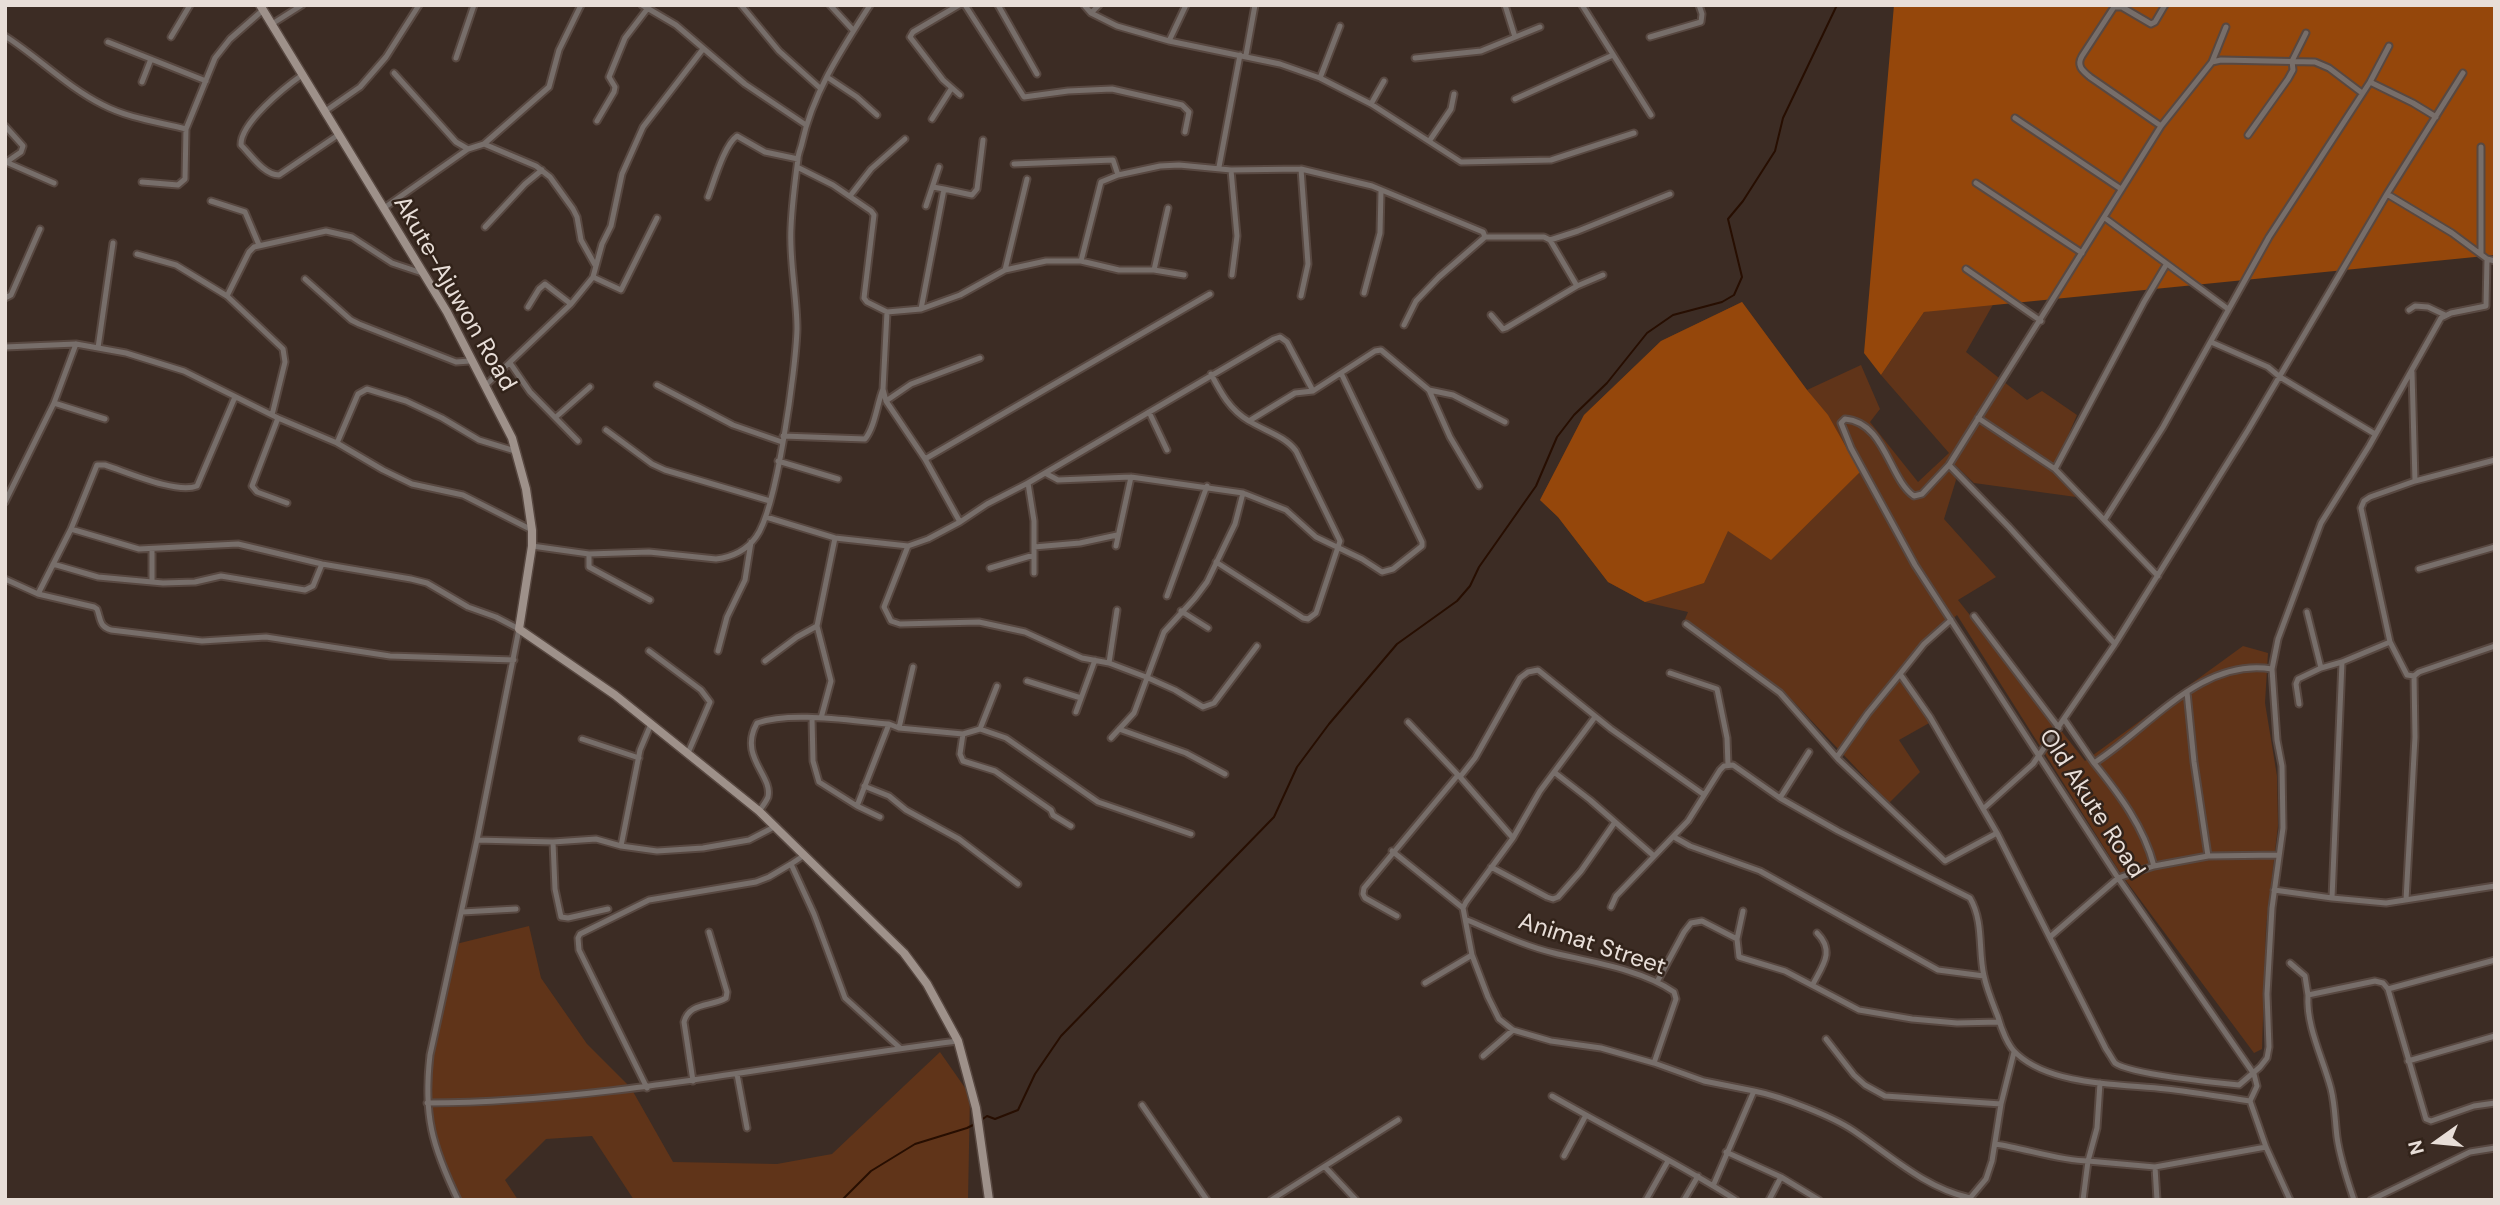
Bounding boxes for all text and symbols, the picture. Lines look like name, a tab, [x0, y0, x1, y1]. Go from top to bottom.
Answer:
street label: Akute-Ajuwon Road	[386, 191, 522, 397]
street label: Old Akute Road	[2032, 724, 2150, 884]
street label: Animat Street	[1515, 908, 1669, 982]
north arrow	[2402, 1107, 2472, 1177]
text: N	[2402, 1138, 2430, 1158]

